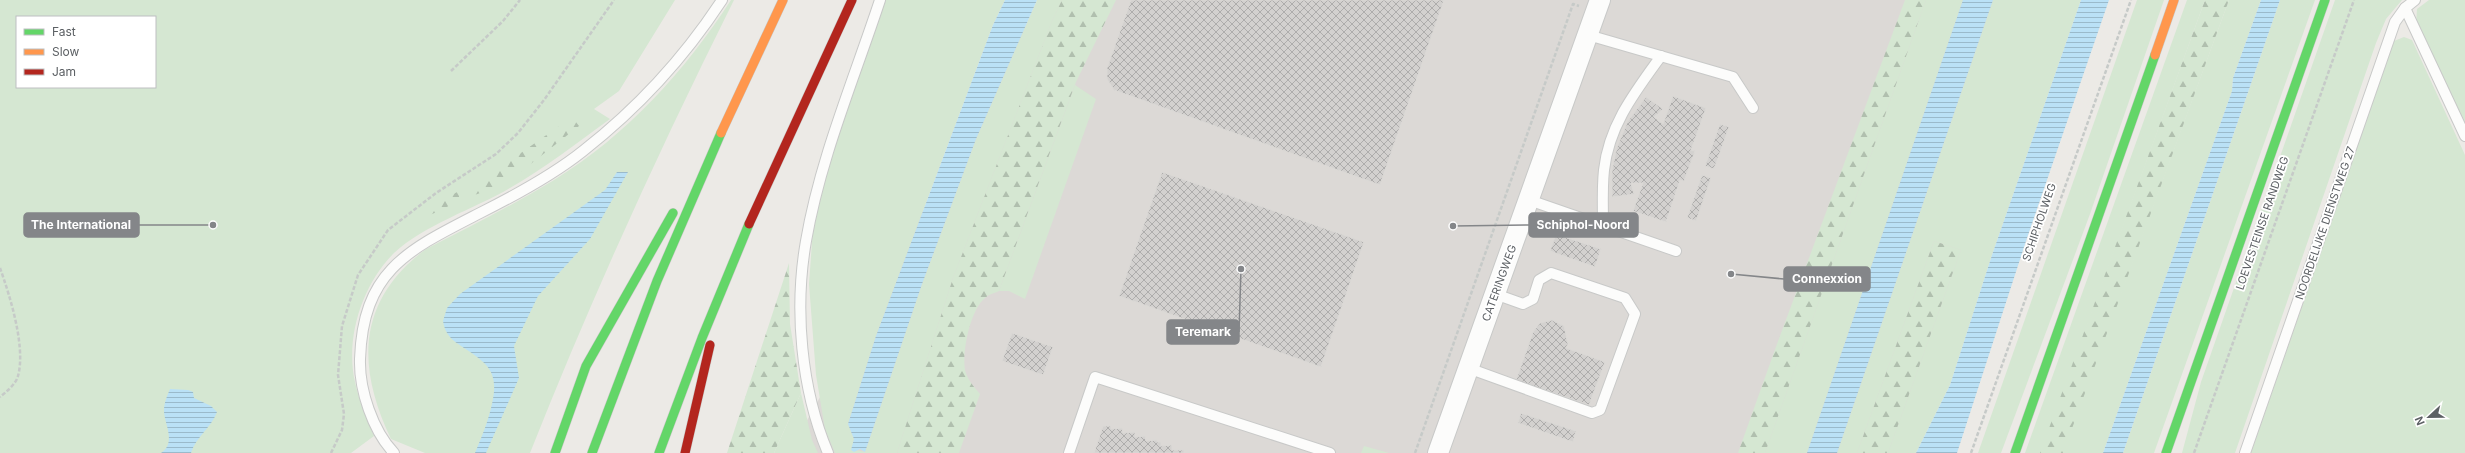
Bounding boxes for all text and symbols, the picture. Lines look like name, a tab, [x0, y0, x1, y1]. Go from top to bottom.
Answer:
legend	[16, 16, 156, 88]
text: Fast	[52, 24, 76, 39]
text: Slow	[52, 44, 80, 59]
text: Jam	[52, 64, 76, 79]
street label: NOORDELIJKE DIENSTWEG 27	[2292, 145, 2358, 301]
street label: LOEVESTEINSE RANDWEG	[2233, 154, 2291, 292]
street label: SCHIPHOLWEG	[2019, 181, 2059, 263]
callout: The International	[24, 213, 139, 237]
callout: Schiphol-Noord	[1529, 213, 1638, 237]
text: The International	[31, 217, 131, 232]
text: Schiphol-Noord	[1537, 217, 1629, 232]
street label: CATERINGWEG	[1479, 243, 1519, 323]
callout: Connexxion	[1784, 267, 1870, 291]
text: Connexxion	[1792, 271, 1862, 286]
callout: Teremark	[1167, 320, 1239, 344]
text: Teremark	[1175, 324, 1231, 339]
north arrow	[2409, 397, 2449, 437]
text: N	[2412, 414, 2428, 427]

